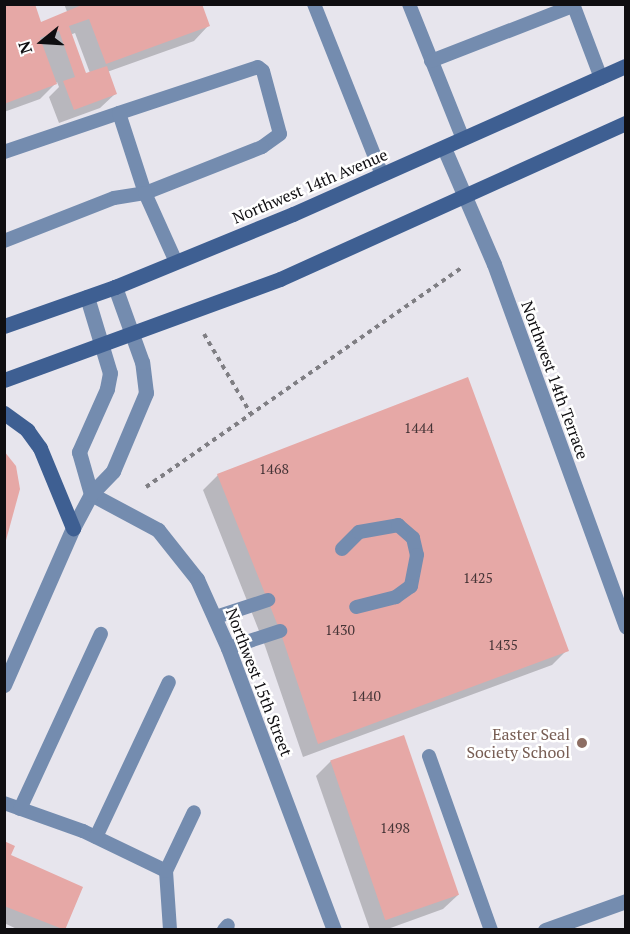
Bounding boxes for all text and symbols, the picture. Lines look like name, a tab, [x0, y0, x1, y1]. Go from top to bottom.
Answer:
north arrow	[12, 12, 72, 72]
text: N	[13, 38, 37, 57]
street label: Northwest 14th Avenue	[229, 145, 391, 227]
street label: Northwest 14th Terrace	[517, 298, 593, 462]
house number: 1444	[404, 420, 434, 436]
house number: 1468	[259, 461, 289, 477]
house number: 1425	[463, 570, 493, 586]
street label: Northwest 15th Street	[222, 605, 296, 759]
house number: 1430	[325, 622, 355, 638]
house number: 1435	[488, 637, 518, 653]
house number: 1440	[351, 688, 381, 704]
place label: Easter Seal Society School	[466, 724, 570, 762]
marker: Easter Seal Society School	[575, 736, 589, 750]
house number: 1498	[380, 820, 410, 836]

